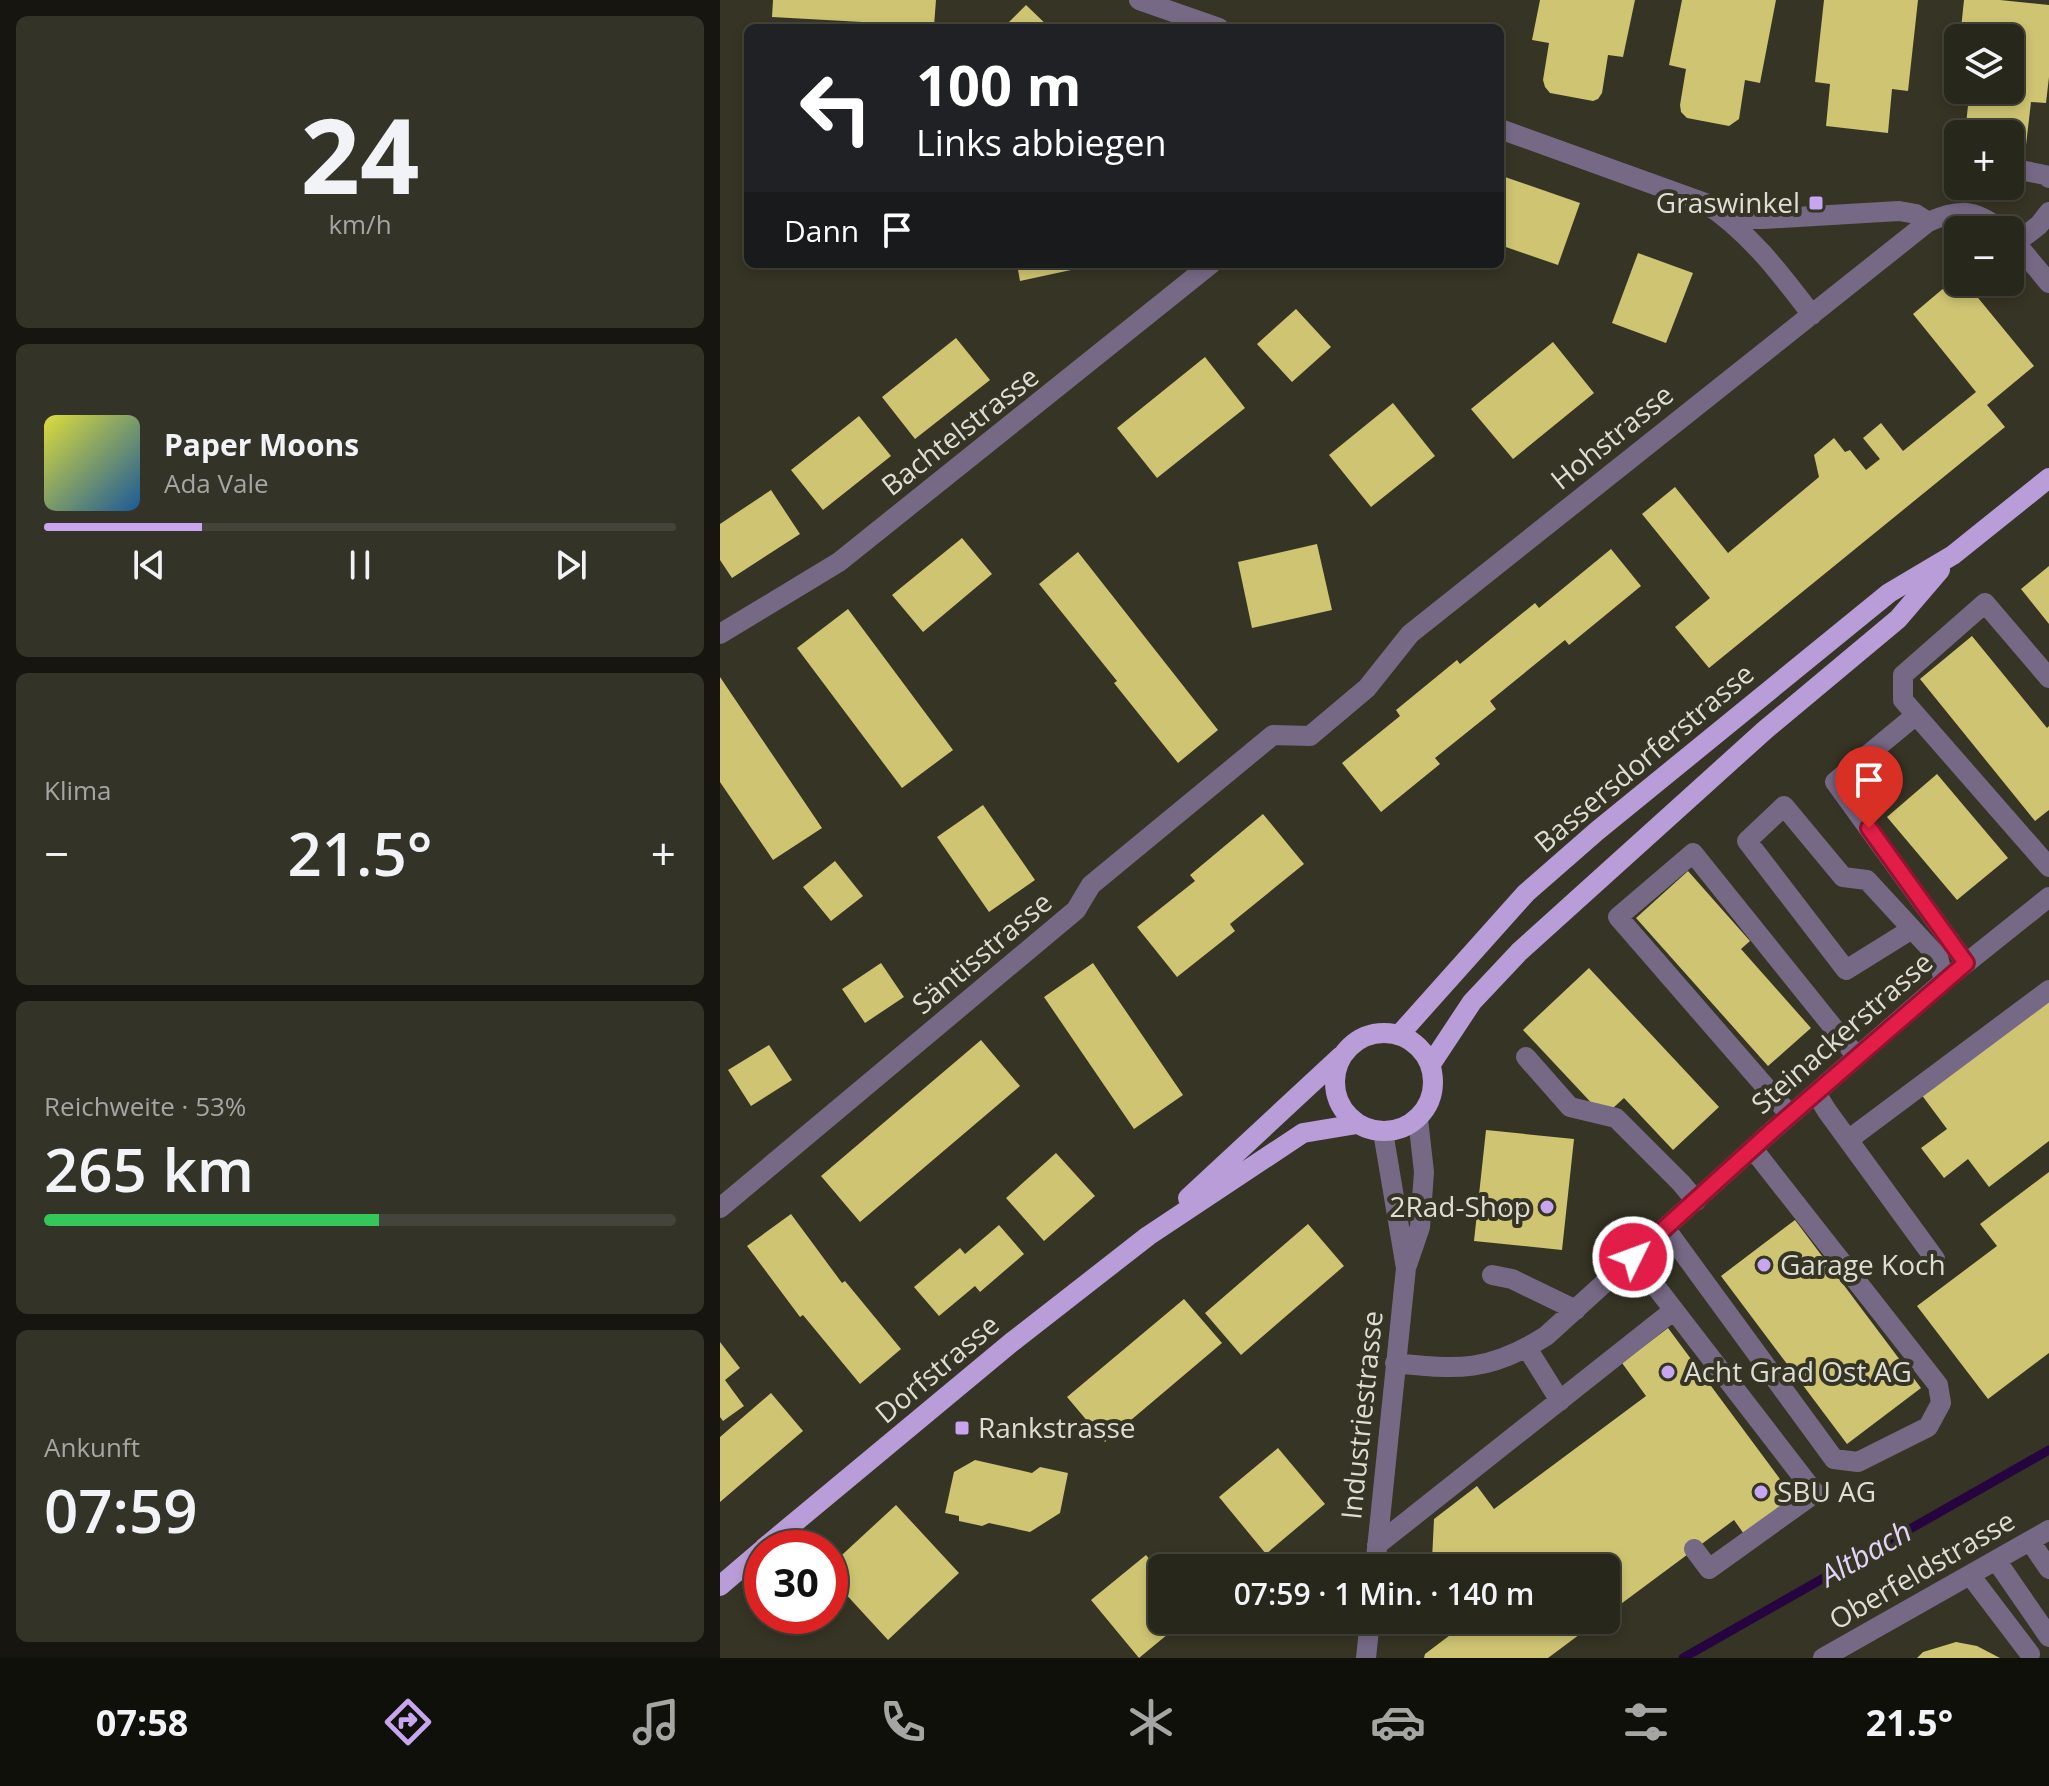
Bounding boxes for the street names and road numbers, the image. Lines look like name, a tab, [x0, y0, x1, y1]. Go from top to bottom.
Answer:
street label: Bachtelstrasse	[873, 357, 1046, 504]
street label: Hohstrasse	[1542, 375, 1681, 497]
street label: Bassersdorferstrasse	[1526, 654, 1761, 860]
street label: Säntisstrasse	[904, 883, 1059, 1022]
street label: Steinackerstrasse	[1743, 943, 1940, 1122]
street label: Dorfstrasse	[866, 1305, 1006, 1431]
street label: Industriestrasse	[1331, 1309, 1391, 1521]
street label: Oberfeldstrasse	[1822, 1501, 2021, 1638]

